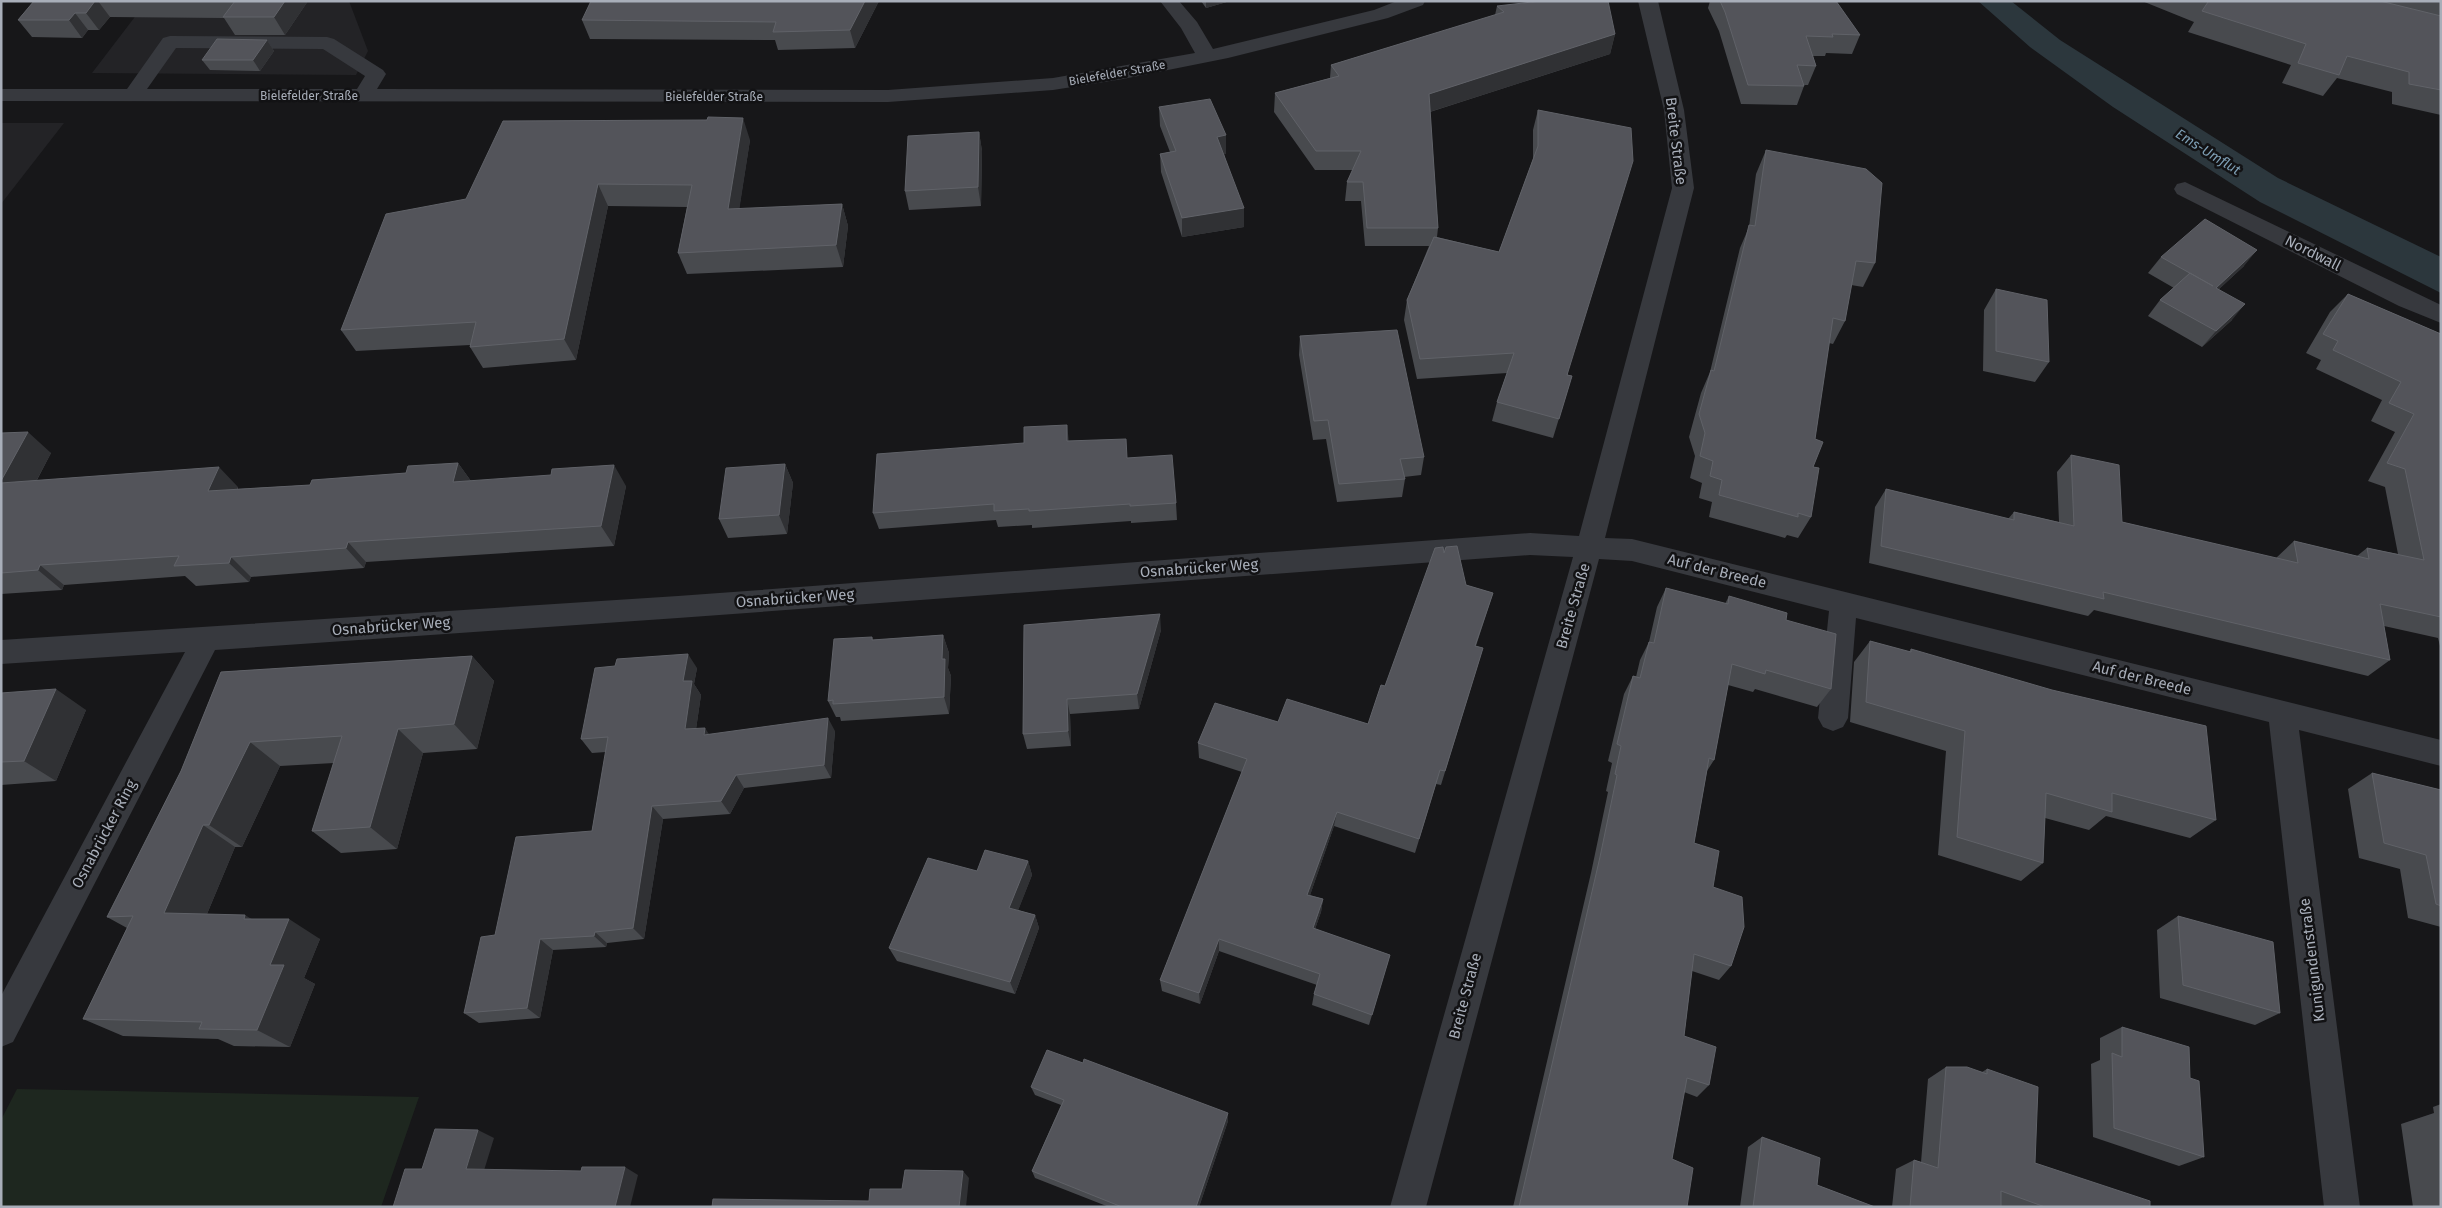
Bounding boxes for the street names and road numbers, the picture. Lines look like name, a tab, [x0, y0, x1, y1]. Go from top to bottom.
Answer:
street label: Bielefelder Straße	[1068, 58, 1166, 88]
street label: Bielefelder Straße	[260, 89, 358, 103]
street label: Bielefelder Straße	[665, 90, 763, 104]
street label: Breite Straße	[1662, 96, 1690, 186]
street label: Nordwall	[2282, 231, 2345, 275]
street label: Auf der Breede	[1666, 550, 1768, 592]
street label: Osnabrücker Weg	[1139, 555, 1259, 581]
street label: Breite Straße	[1552, 561, 1594, 651]
street label: Osnabrücker Weg	[735, 585, 855, 611]
street label: Osnabrücker Weg	[331, 613, 451, 639]
street label: Auf der Breede	[2091, 657, 2193, 699]
street label: Osnabrücker Ring	[68, 776, 140, 891]
street label: Kunigundenstraße	[2295, 897, 2329, 1023]
street label: Breite Straße	[1445, 951, 1485, 1041]

